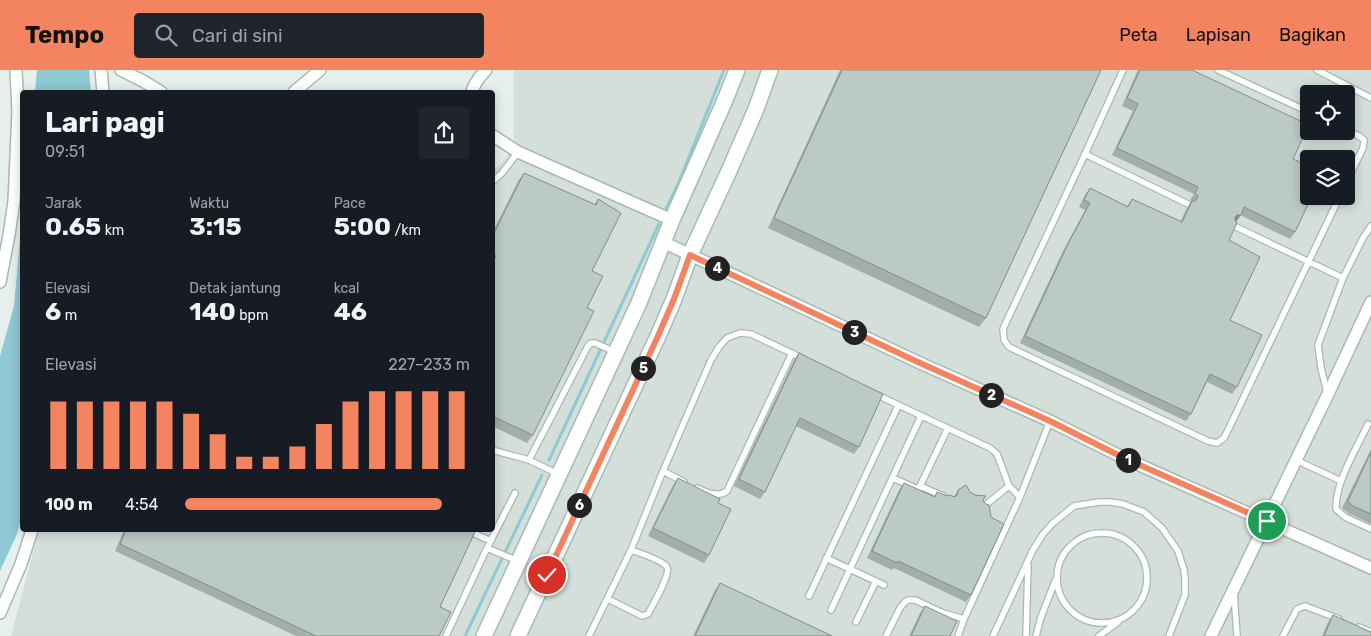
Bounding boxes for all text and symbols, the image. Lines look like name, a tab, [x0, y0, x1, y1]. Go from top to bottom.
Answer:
search box	[134, 13, 484, 58]
text: Tempo	[25, 21, 104, 49]
icon: search	[152, 21, 180, 49]
text: Cari di sini	[192, 24, 283, 47]
text: Peta	[1119, 24, 1158, 46]
text: Lapisan	[1186, 24, 1251, 46]
text: Bagikan	[1279, 24, 1346, 46]
map controls	[1300, 85, 1355, 205]
button: locate	[1300, 85, 1355, 140]
text: Lari pagi	[45, 106, 165, 139]
button: share	[418, 107, 470, 159]
text: 09:51	[45, 142, 85, 161]
button: layers	[1300, 150, 1355, 205]
text: Jarak	[45, 195, 82, 212]
text: Waktu	[189, 195, 229, 212]
text: Pace	[334, 195, 366, 212]
text: 0.65	[45, 212, 101, 241]
text: 3:15	[189, 212, 242, 241]
text: 5:00	[334, 212, 391, 241]
text: km	[101, 222, 124, 239]
text: /km	[391, 222, 421, 239]
pin: 4	[704, 256, 730, 280]
text: 4	[713, 260, 722, 277]
text: Elevasi	[45, 280, 90, 297]
text: Detak jantung	[189, 280, 281, 297]
text: kcal	[334, 280, 359, 297]
text: 6	[45, 297, 61, 326]
text: 140	[189, 297, 236, 326]
text: 46	[334, 297, 367, 326]
text: m	[61, 307, 77, 324]
text: bpm	[236, 307, 268, 324]
pin: 3	[842, 320, 866, 344]
text: 3	[850, 324, 859, 341]
text: Elevasi	[45, 355, 97, 374]
text: 227–233 m	[388, 355, 470, 374]
pin: 5	[630, 356, 656, 380]
text: 5	[639, 360, 648, 377]
pin: 2	[978, 382, 1004, 408]
text: 2	[987, 387, 996, 404]
pin: 1	[1116, 448, 1140, 472]
text: 1	[1125, 452, 1132, 469]
pin: 6	[566, 492, 592, 518]
text: 100 m	[45, 495, 93, 514]
text: 4:54	[125, 495, 158, 514]
text: 6	[575, 497, 584, 514]
pin	[1246, 500, 1288, 542]
icon: arrive	[1253, 507, 1281, 535]
pin	[526, 554, 568, 596]
icon: check	[533, 561, 561, 589]

